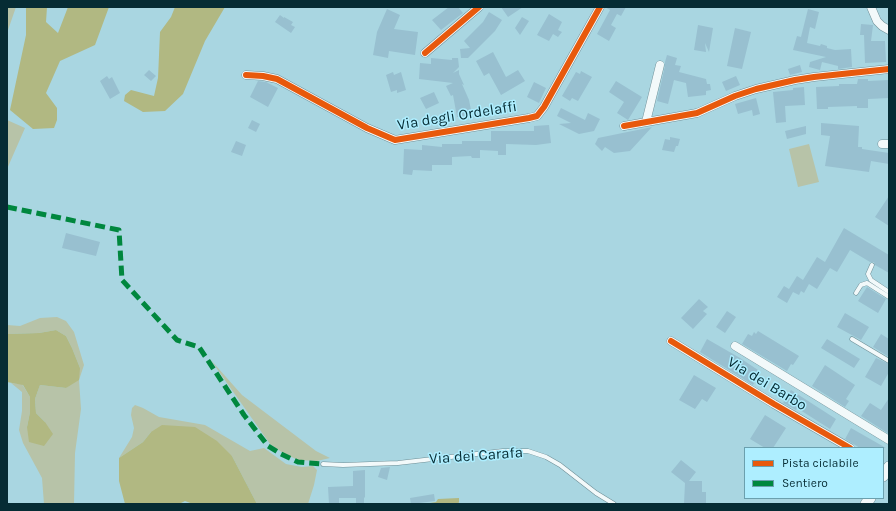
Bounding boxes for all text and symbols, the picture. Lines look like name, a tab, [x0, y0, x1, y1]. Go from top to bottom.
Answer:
street label: Via degli Ordelaffi	[396, 98, 518, 134]
street label: Via dei Barbo	[724, 353, 810, 415]
street label: Via dei Carafa	[429, 444, 523, 468]
legend	[744, 447, 884, 499]
text: Pista ciclabile	[782, 456, 859, 470]
text: Sentiero	[782, 476, 828, 490]

